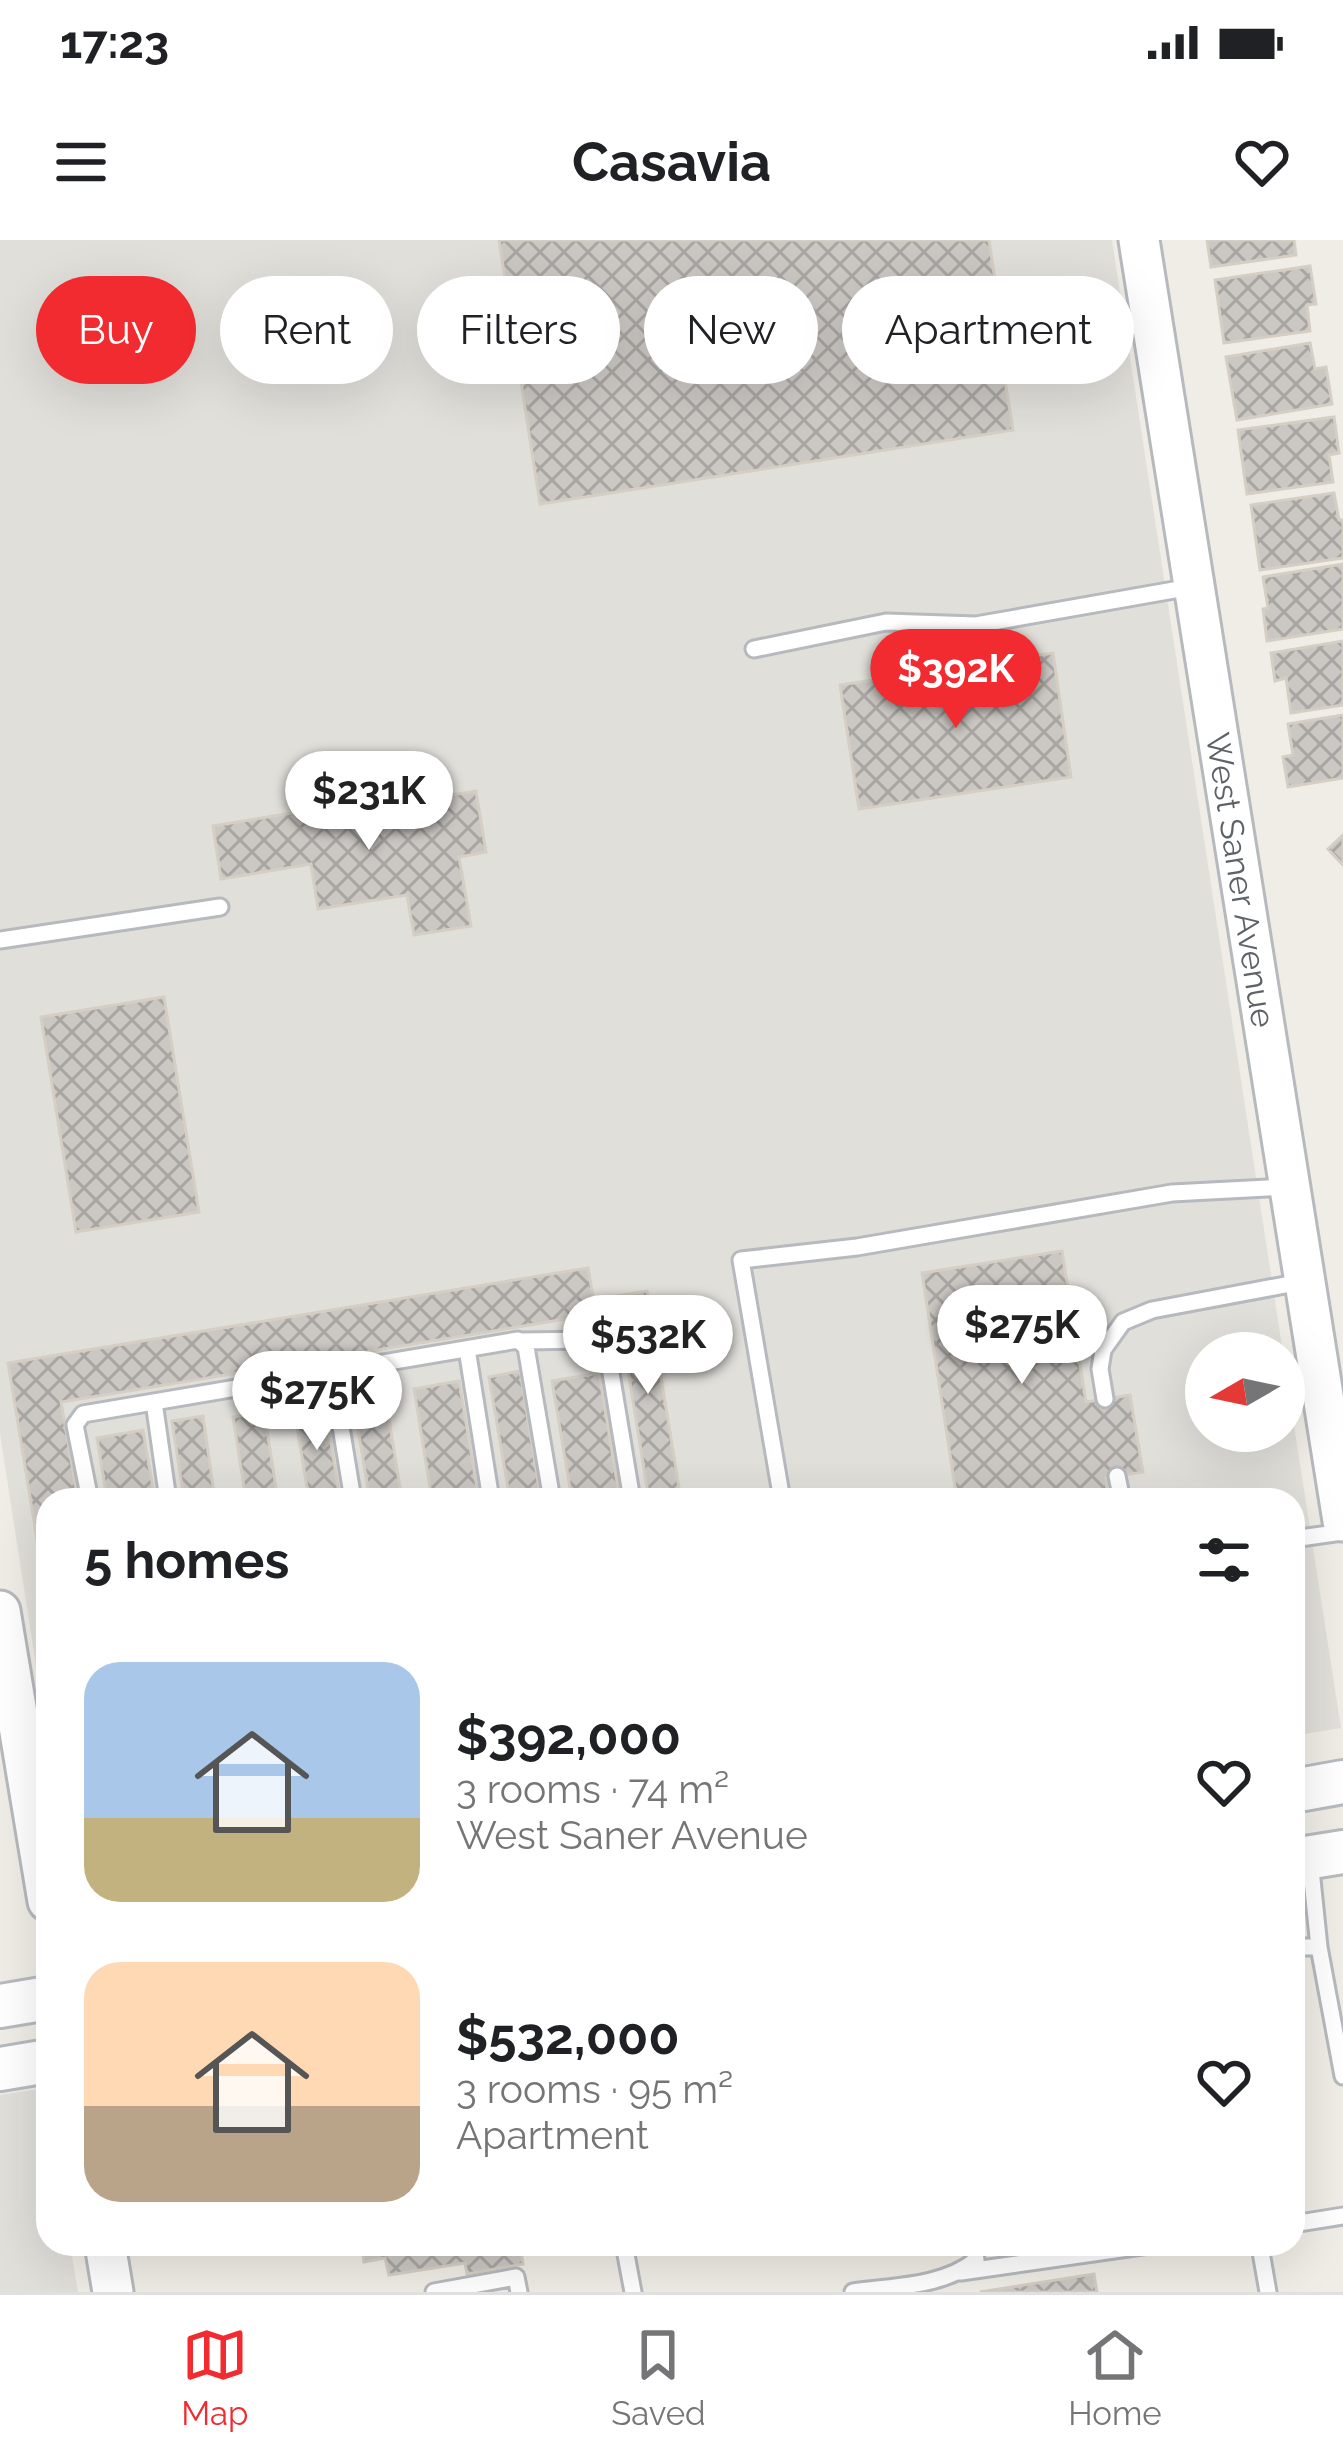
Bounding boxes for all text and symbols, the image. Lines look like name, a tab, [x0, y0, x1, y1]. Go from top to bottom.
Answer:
text: 17:23	[60, 16, 169, 69]
icon: menu	[48, 129, 114, 195]
icon: heart	[1229, 129, 1295, 195]
text: Casavia	[572, 130, 771, 194]
chip: Buy	[36, 276, 196, 384]
chip: Rent	[220, 276, 393, 384]
chip: Filters	[417, 276, 620, 384]
chip: New	[644, 276, 818, 384]
chip: Apartment	[842, 276, 1134, 384]
pin: $392K	[872, 629, 1040, 731]
text: $392K	[897, 645, 1015, 691]
street label: West Saner Avenue	[1198, 730, 1284, 1030]
pin: $231K	[285, 751, 453, 853]
text: $231K	[312, 767, 426, 813]
pin: $275K	[938, 1285, 1106, 1387]
pin: $532K	[564, 1295, 732, 1397]
text: $275K	[964, 1301, 1080, 1347]
text: $532K	[590, 1311, 706, 1357]
north arrow	[1185, 1332, 1305, 1452]
map controls	[1185, 1332, 1305, 1452]
pin: $275K	[233, 1351, 401, 1453]
text: $275K	[259, 1367, 375, 1413]
icon: filters	[1191, 1527, 1257, 1593]
text: 5 homes	[84, 1530, 289, 1590]
text: $392,000	[456, 1706, 681, 1766]
icon: home	[180, 1710, 324, 1854]
icon: heart	[1191, 1749, 1257, 1815]
text: 3 rooms · 74 m²	[456, 1766, 729, 1812]
text: West Saner Avenue	[456, 1812, 808, 1858]
text: $532,000	[456, 2006, 680, 2066]
icon: home	[180, 2010, 324, 2154]
icon: heart	[1191, 2049, 1257, 2115]
text: 3 rooms · 95 m²	[456, 2066, 733, 2112]
text: Apartment	[456, 2112, 649, 2158]
tab: Map	[181, 2322, 248, 2433]
tab: Saved	[611, 2322, 706, 2433]
tab: Home	[1068, 2322, 1162, 2433]

